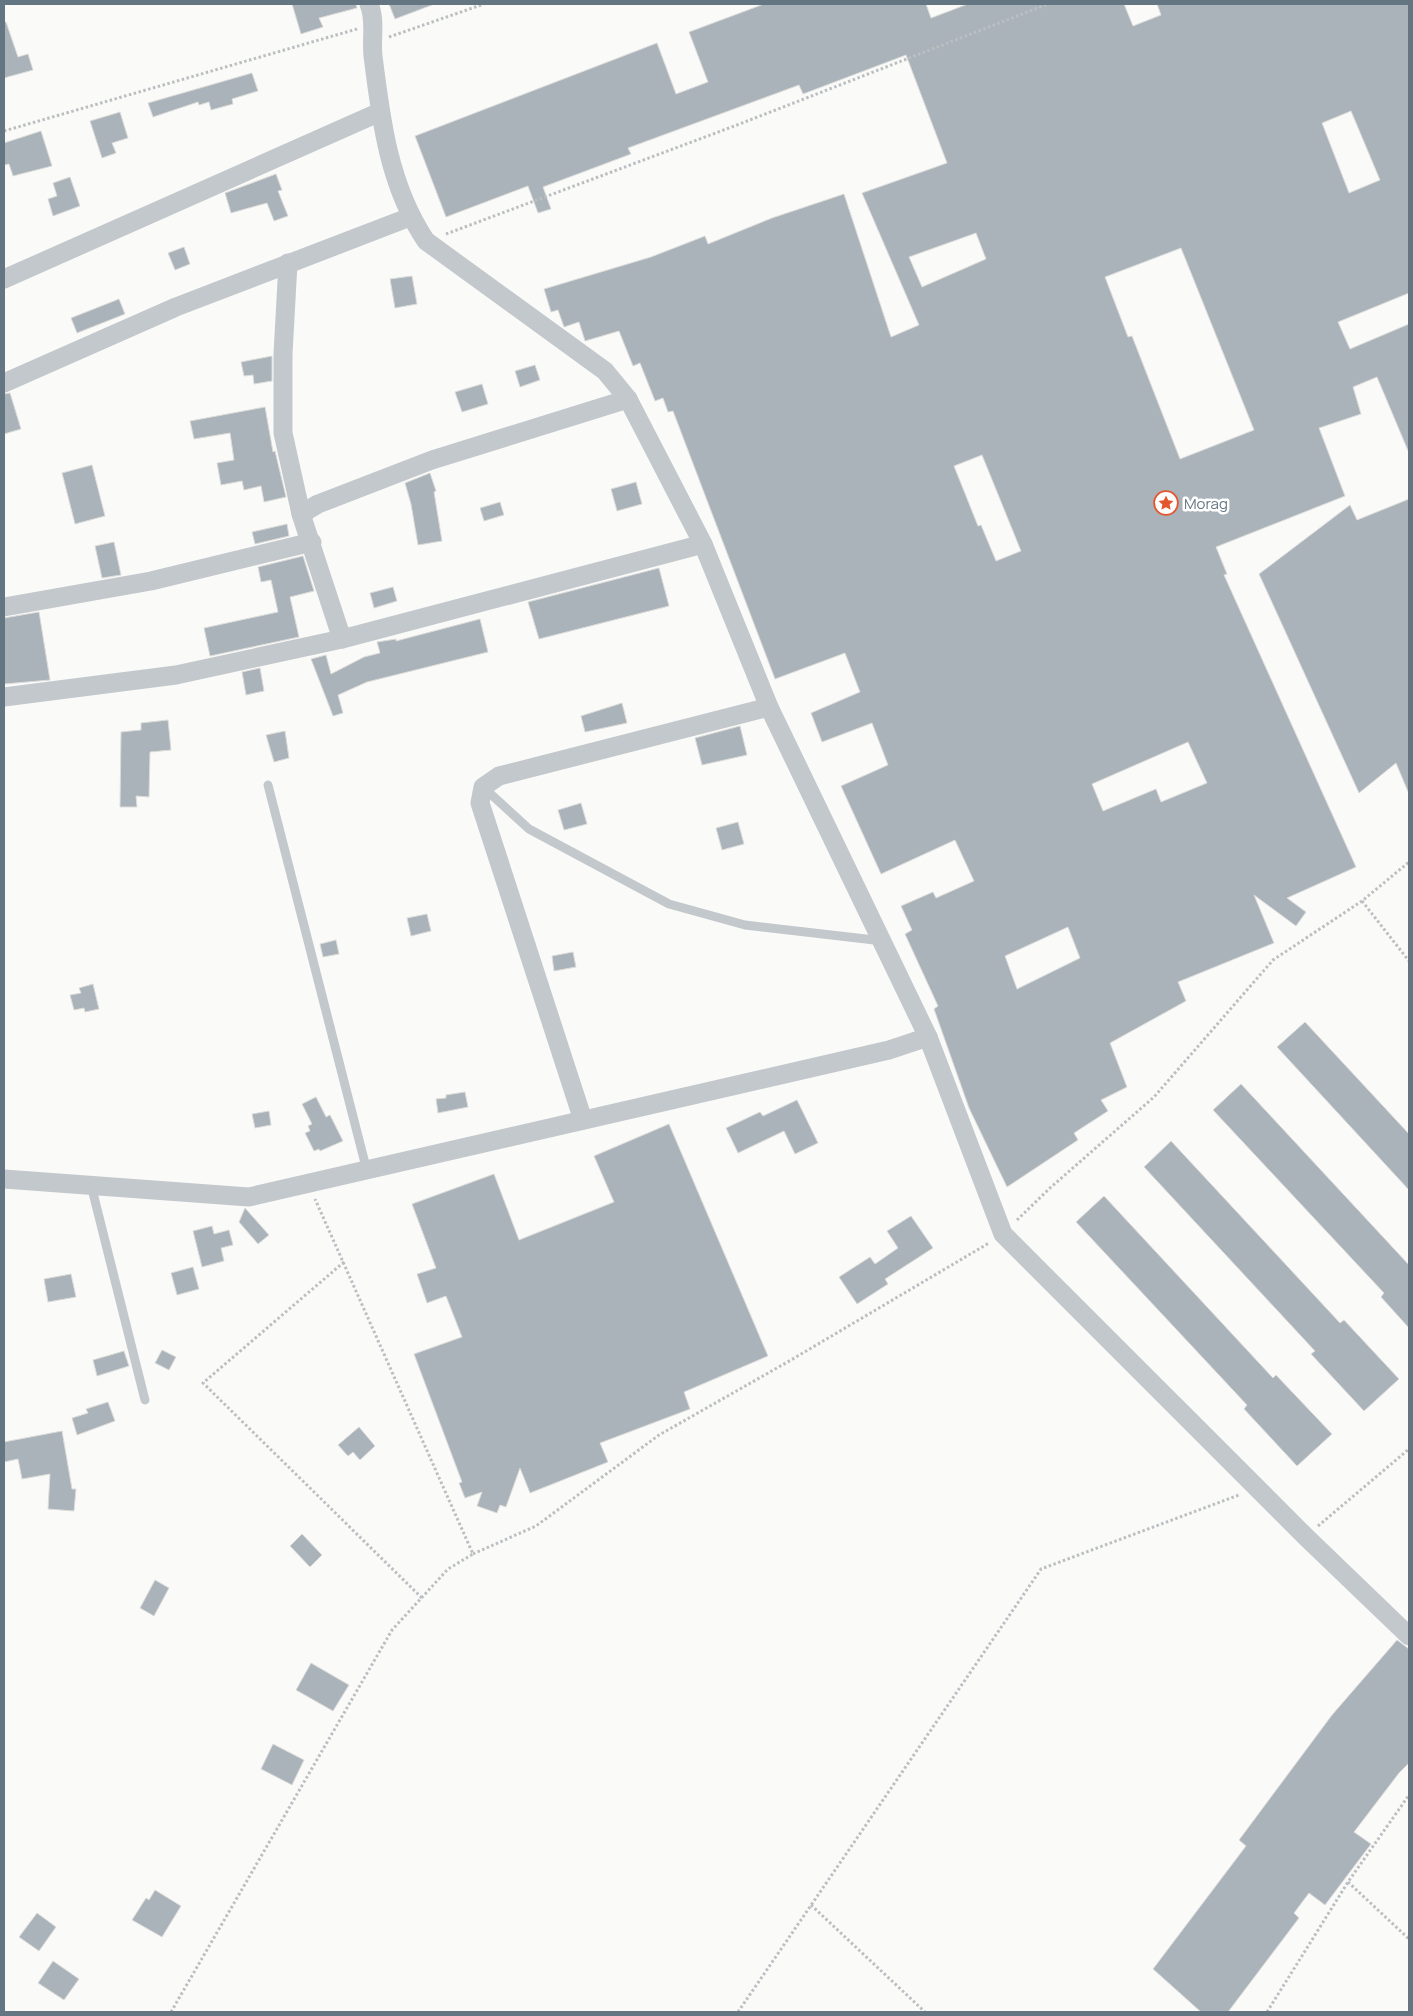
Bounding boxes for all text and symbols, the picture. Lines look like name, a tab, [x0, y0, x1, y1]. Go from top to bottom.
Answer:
place icon: Morag	[1153, 490, 1179, 516]
place label: Morag	[1184, 493, 1228, 514]

